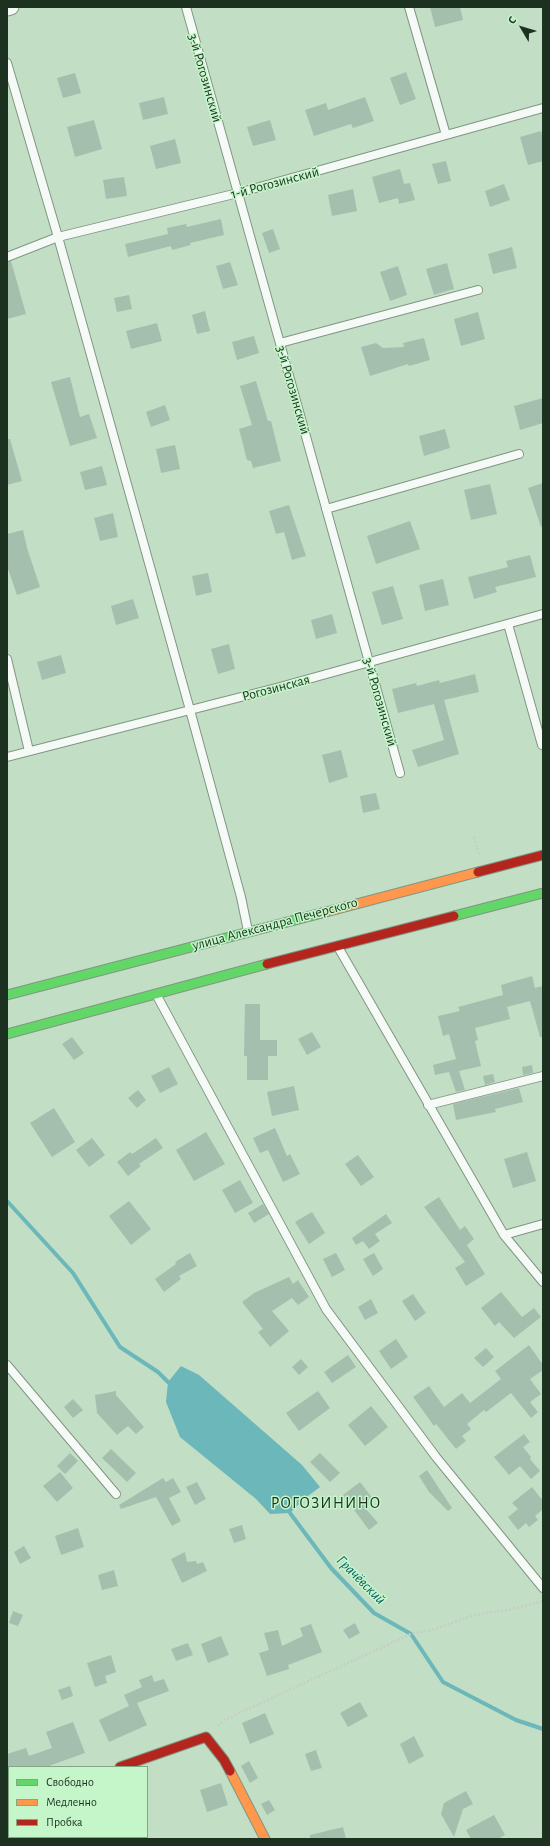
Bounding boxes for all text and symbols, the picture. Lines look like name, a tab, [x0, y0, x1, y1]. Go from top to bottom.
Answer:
north arrow	[502, 8, 542, 48]
text: С	[506, 15, 518, 26]
street label: 3-й Рогозинский	[184, 32, 226, 124]
street label: 1-й Рогозинский	[229, 163, 321, 203]
street label: 3-й Рогозинский	[272, 344, 314, 436]
street label: 3-й Рогозинский	[359, 656, 401, 748]
street label: Рогозинская	[240, 671, 312, 705]
street label: улица Александра Печерского	[191, 894, 359, 954]
district label: РОГОЗИНИНО	[271, 1493, 381, 1513]
water label: Грачёвский	[333, 1552, 389, 1608]
legend	[8, 1766, 148, 1838]
text: Свободно	[46, 1776, 94, 1788]
text: Медленно	[46, 1796, 97, 1808]
text: Пробка	[46, 1816, 83, 1828]

